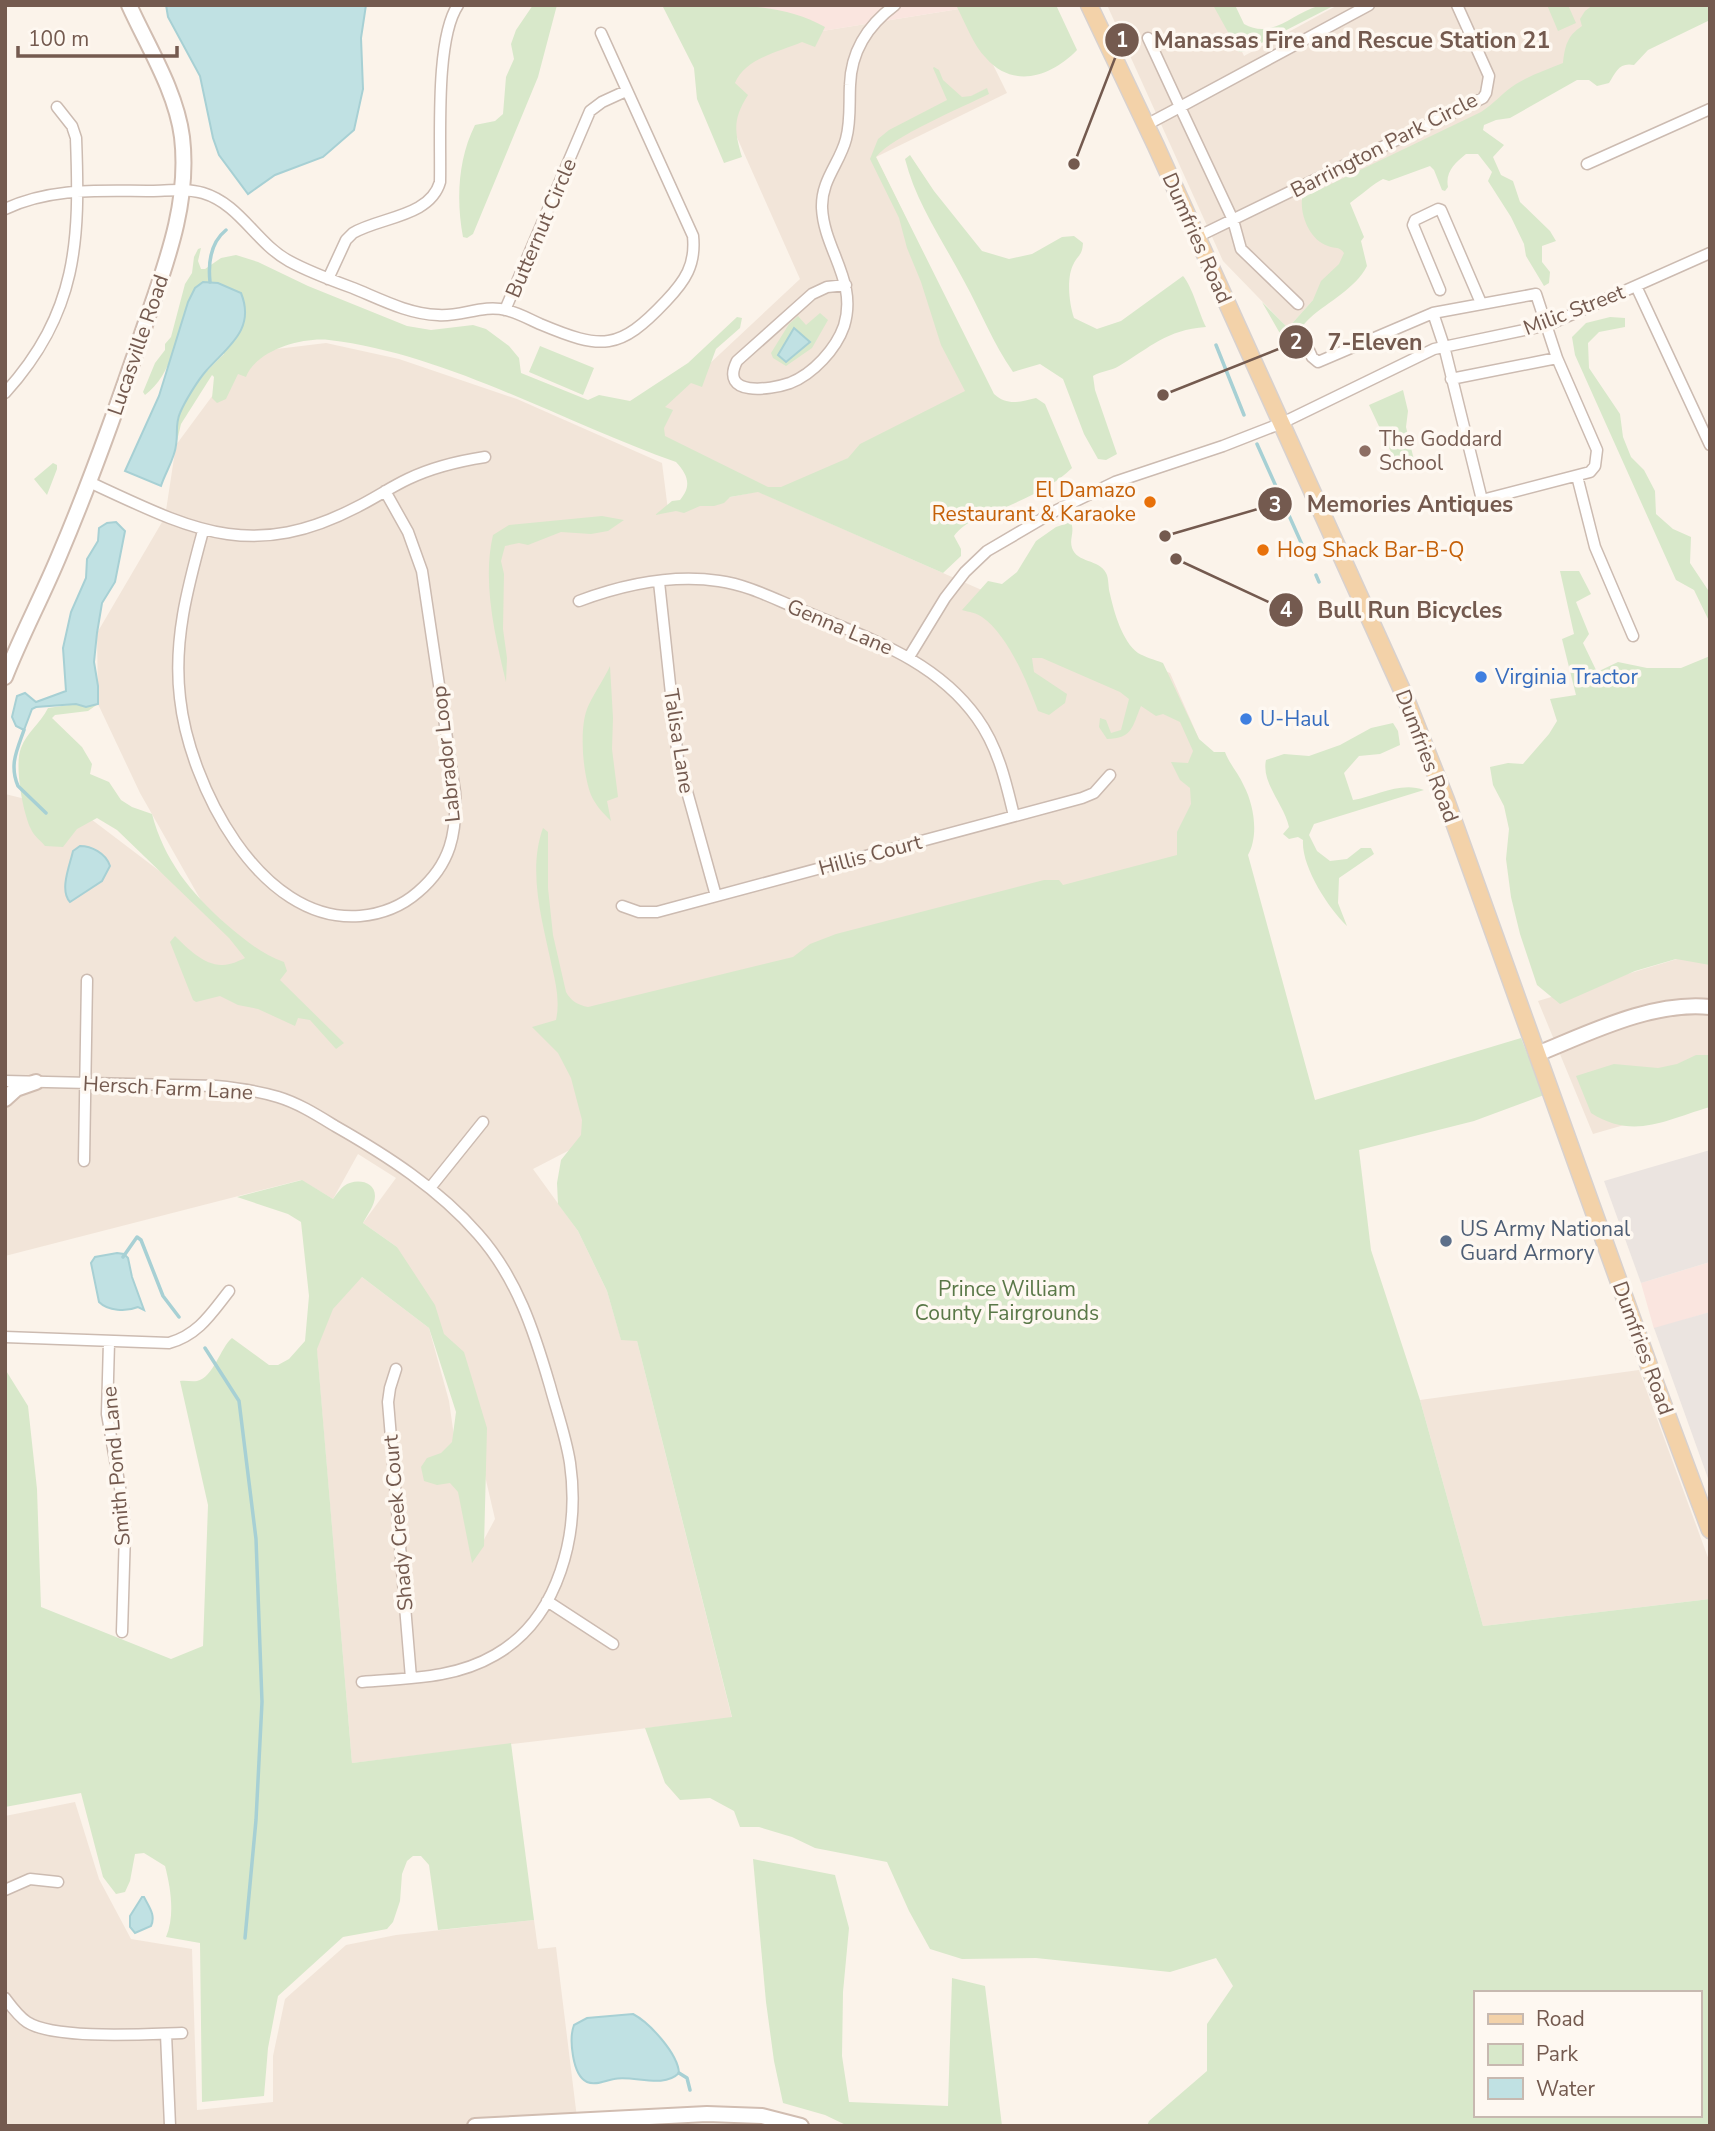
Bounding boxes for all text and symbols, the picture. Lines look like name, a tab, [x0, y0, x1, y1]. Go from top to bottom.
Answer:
scale bar	[18, 14, 177, 58]
callout: Manassas Fire and Rescue Station 21	[1105, 18, 1564, 62]
text: 100 m	[28, 25, 89, 53]
text: Manassas Fire and Rescue Station 21	[1154, 25, 1550, 56]
text: 1	[1116, 26, 1128, 54]
street label: Barrington Park Circle	[1286, 86, 1482, 204]
street label: Butternut Circle	[499, 154, 583, 302]
street label: Dumfries Road	[1156, 168, 1238, 308]
street label: Lucasville Road	[101, 271, 175, 419]
street label: Milic Street	[1519, 278, 1629, 342]
callout: 7-Eleven	[1278, 320, 1436, 364]
text: 7-Eleven	[1328, 327, 1422, 358]
text: 2	[1290, 328, 1302, 356]
place label: The Goddard School	[1379, 425, 1502, 477]
marker: The Goddard School	[1357, 443, 1373, 459]
place label: El Damazo Restaurant & Karaoke	[932, 476, 1136, 528]
callout: Memories Antiques	[1257, 482, 1527, 526]
text: Memories Antiques	[1307, 489, 1513, 520]
text: 3	[1269, 491, 1281, 519]
marker: El Damazo Restaurant & Karaoke	[1142, 494, 1158, 510]
place label: Hog Shack Bar-B-Q	[1277, 536, 1464, 564]
marker: Hog Shack Bar-B-Q	[1255, 542, 1271, 558]
callout: Bull Run Bicycles	[1268, 588, 1516, 632]
street label: Genna Lane	[783, 592, 897, 662]
text: Bull Run Bicycles	[1317, 595, 1503, 626]
text: 4	[1280, 596, 1293, 624]
place label: Virginia Tractor	[1494, 663, 1638, 691]
marker: Virginia Tractor	[1473, 669, 1489, 685]
street label: Labrador Loop	[425, 684, 467, 824]
street label: Dumfries Road	[1389, 686, 1465, 826]
street label: Talisa Lane	[657, 687, 701, 795]
place label: U-Haul	[1260, 705, 1330, 733]
marker: U-Haul	[1238, 711, 1254, 727]
street label: Hillis Court	[815, 828, 925, 882]
street label: Hersch Farm Lane	[82, 1070, 254, 1106]
place label: US Army National Guard Armory	[1460, 1215, 1631, 1267]
marker: US Army National Guard Armory	[1438, 1233, 1454, 1249]
park label: Prince William County Fairgrounds	[915, 1275, 1099, 1327]
street label: Dumfries Road	[1606, 1277, 1680, 1419]
street label: Smith Pond Lane	[95, 1385, 137, 1547]
street label: Shady Creek Court	[376, 1433, 420, 1612]
legend	[1474, 1991, 1701, 2117]
text: Road	[1536, 2005, 1585, 2033]
text: Park	[1536, 2040, 1578, 2068]
text: Water	[1536, 2075, 1595, 2103]

